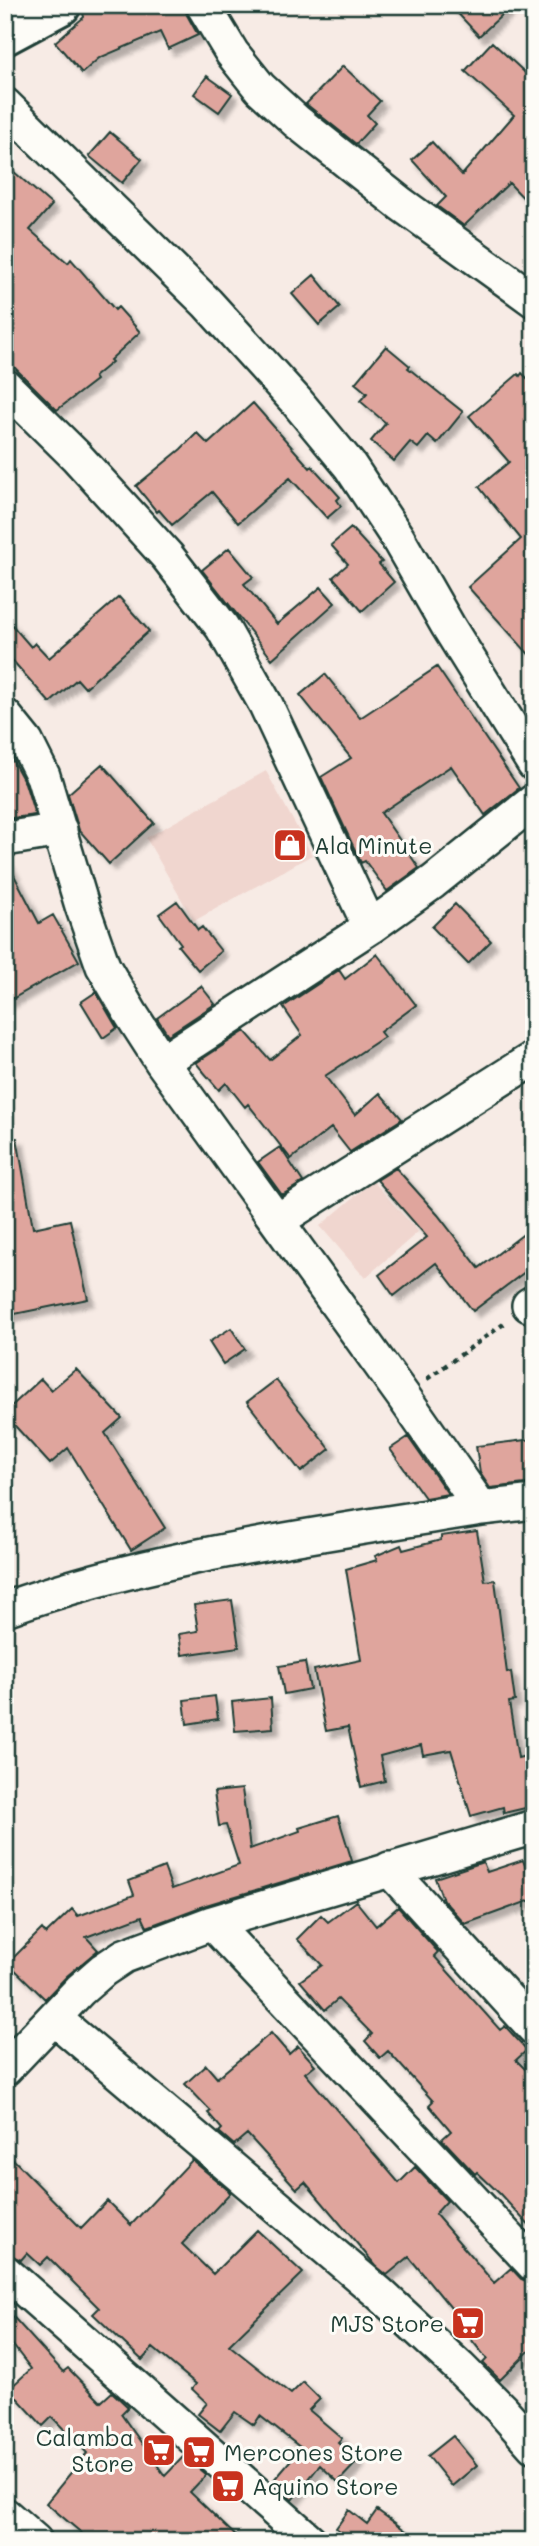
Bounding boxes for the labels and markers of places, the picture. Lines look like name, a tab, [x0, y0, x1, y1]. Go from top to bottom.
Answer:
shop icon: Ala Minute	[271, 826, 309, 864]
place label: Ala Minute	[314, 830, 432, 860]
supermarket icon: MJS Store	[449, 2304, 487, 2342]
place label: MJS Store	[330, 2308, 444, 2338]
place label: Calamba Store	[36, 2422, 134, 2478]
supermarket icon: Calamba Store	[140, 2431, 178, 2469]
supermarket icon: Mercones Store	[180, 2433, 218, 2471]
place label: Mercones Store	[224, 2437, 403, 2467]
supermarket icon: Aquino Store	[209, 2467, 247, 2505]
place label: Aquino Store	[252, 2471, 399, 2501]

